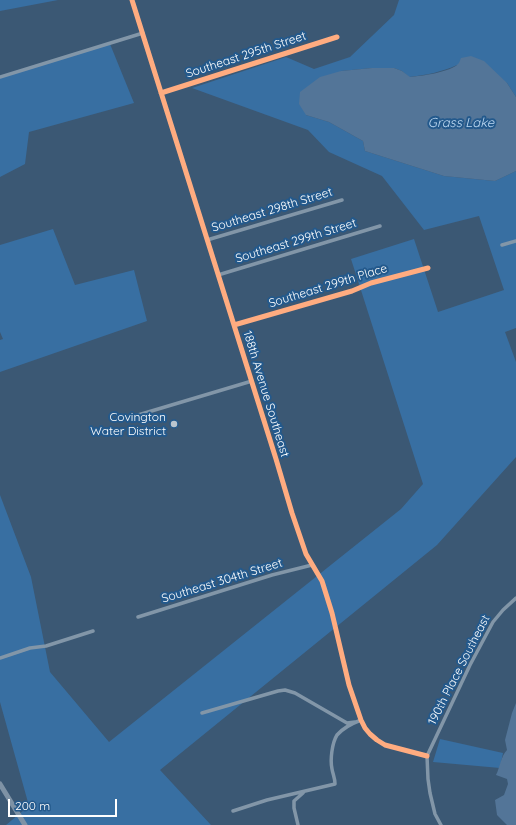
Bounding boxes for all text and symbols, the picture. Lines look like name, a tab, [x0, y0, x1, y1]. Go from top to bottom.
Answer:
street label: Southeast 295th Street	[184, 29, 308, 81]
water label: Grass Lake	[428, 115, 494, 131]
street label: Southeast 298th Street	[210, 185, 334, 235]
street label: Southeast 299th Street	[234, 216, 358, 266]
street label: Southeast 299th Place	[267, 261, 389, 311]
street label: 188th Avenue Southeast	[240, 329, 292, 459]
place label: Covington Water District	[90, 410, 166, 438]
marker: Covington Water District	[169, 419, 179, 429]
street label: Southeast 304th Street	[160, 556, 284, 606]
street label: 190th Place Southeast	[425, 613, 493, 727]
scale bar	[10, 791, 119, 817]
text: 200 m	[15, 798, 50, 813]

